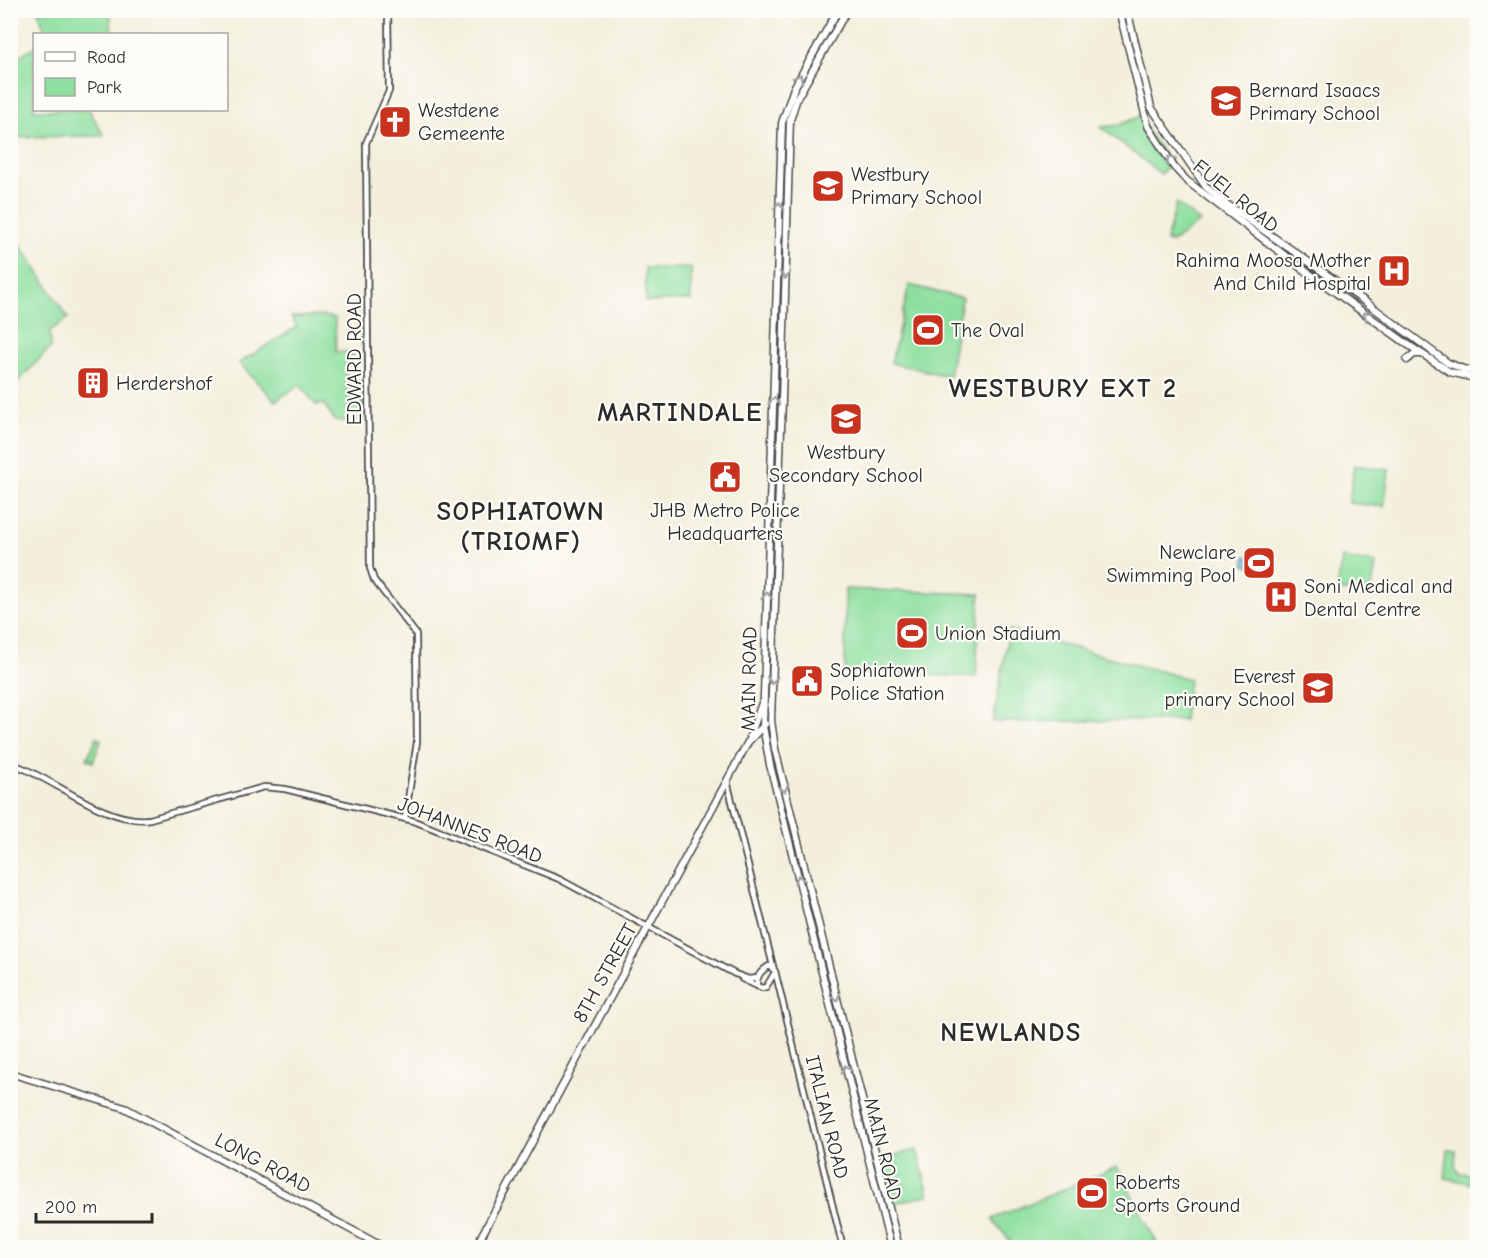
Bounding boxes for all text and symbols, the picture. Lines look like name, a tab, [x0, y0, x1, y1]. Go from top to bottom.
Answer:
legend	[33, 33, 228, 111]
text: Road	[87, 47, 126, 68]
one-way arrow	[792, 74, 803, 84]
text: Park	[87, 77, 122, 98]
place label: Bernard Isaacs Primary School	[1249, 79, 1380, 125]
school or university icon: Bernard Isaacs Primary School	[1208, 83, 1244, 119]
place label: Westdene Gemeente	[418, 99, 505, 145]
church icon: Westdene Gemeente	[377, 104, 413, 140]
street label: FUEL ROAD	[1189, 155, 1283, 237]
one-way arrow	[1166, 156, 1177, 167]
place label: Westbury Primary School	[851, 163, 982, 209]
school or university icon: Westbury Primary School	[810, 168, 846, 204]
one-way arrow	[773, 202, 785, 211]
place label: Rahima Moosa Mother And Child Hospital	[1176, 249, 1371, 295]
hospital icon: Rahima Moosa Mother And Child Hospital	[1376, 253, 1412, 289]
one-way arrow	[779, 270, 791, 279]
street label: EDWARD ROAD	[343, 293, 366, 425]
one-way arrow	[1363, 311, 1374, 322]
sports icon: The Oval	[910, 312, 946, 348]
place label: The Oval	[951, 319, 1024, 342]
building icon: Herdershof	[75, 365, 111, 401]
place label: Herdershof	[116, 372, 213, 395]
district label: WESTBURY EXT 2	[949, 374, 1177, 404]
one-way arrow	[767, 397, 780, 406]
district label: MARTINDALE	[597, 398, 763, 428]
school or university icon: Westbury Secondary School	[828, 401, 864, 437]
place label: Westbury Secondary School	[769, 441, 923, 487]
public building icon: JHB Metro Police Headquarters	[707, 459, 743, 495]
district label: SOPHIATOWN (TRIOMF)	[437, 497, 605, 557]
place label: JHB Metro Police Headquarters	[650, 499, 800, 545]
place label: Newclare Swimming Pool	[1107, 541, 1236, 587]
sports icon: Newclare Swimming Pool	[1241, 545, 1277, 581]
place label: Soni Medical and Dental Centre	[1304, 575, 1453, 621]
hospital icon: Soni Medical and Dental Centre	[1263, 579, 1299, 615]
one-way arrow	[761, 592, 774, 601]
sports icon: Union Stadium	[894, 615, 930, 651]
place label: Union Stadium	[935, 622, 1061, 645]
street label: MAIN ROAD	[737, 626, 761, 732]
place label: Sophiatown Police Station	[830, 659, 945, 705]
public building icon: Sophiatown Police Station	[789, 663, 825, 699]
place label: Everest primary School	[1165, 665, 1296, 711]
school or university icon: Everest primary School	[1300, 670, 1336, 706]
one-way arrow	[766, 675, 779, 684]
one-way arrow	[777, 782, 790, 792]
street label: JOHANNES ROAD	[394, 792, 546, 868]
one-way arrow	[794, 875, 807, 885]
street label: 8TH STREET	[568, 919, 642, 1027]
one-way arrow	[829, 992, 842, 1002]
district label: NEWLANDS	[940, 1018, 1082, 1048]
street label: ITALIAN ROAD	[801, 1053, 853, 1181]
one-way arrow	[840, 1064, 853, 1074]
street label: MAIN ROAD	[859, 1095, 907, 1203]
street label: LONG ROAD	[211, 1128, 315, 1198]
place label: Roberts Sports Ground	[1115, 1171, 1240, 1217]
sports icon: Roberts Sports Ground	[1074, 1175, 1110, 1211]
scale bar	[36, 1186, 152, 1224]
text: 200 m	[45, 1197, 97, 1218]

